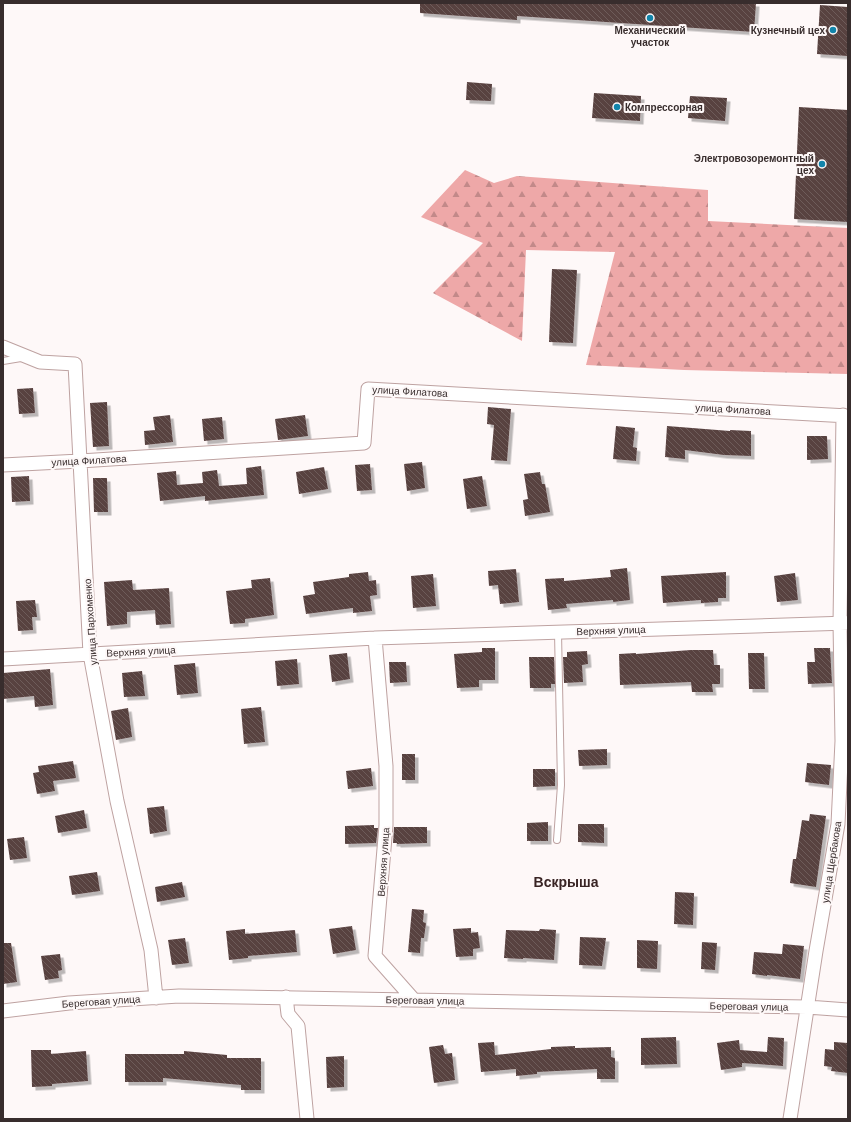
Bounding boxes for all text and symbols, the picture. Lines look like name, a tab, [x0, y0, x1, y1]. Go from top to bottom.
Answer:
marker: Механический участок	[645, 13, 655, 23]
place label: Механический участок	[614, 25, 686, 48]
place label: Кузнечный цех	[751, 25, 825, 36]
marker: Кузнечный цех	[828, 25, 838, 35]
marker: Компрессорная	[612, 102, 622, 112]
place label: Компрессорная	[625, 102, 703, 113]
place label: Электровозоремонтный цех	[694, 153, 814, 176]
marker: Электровозоремонтный цех	[817, 159, 827, 169]
street label: улица Филатова	[372, 384, 448, 399]
street label: улица Филатова	[695, 402, 771, 417]
street label: улица Филатова	[51, 453, 127, 468]
street label: улица Пархоменко	[82, 578, 99, 666]
street label: Верхняя улица	[576, 624, 646, 637]
street label: Верхняя улица	[106, 644, 176, 659]
street label: улица Щербакова	[820, 820, 843, 904]
street label: Верхняя улица	[376, 827, 391, 897]
district label: Вскрыша	[534, 874, 599, 890]
street label: Береговая улица	[61, 993, 141, 1010]
street label: Береговая улица	[386, 994, 465, 1007]
street label: Береговая улица	[710, 1000, 789, 1013]

